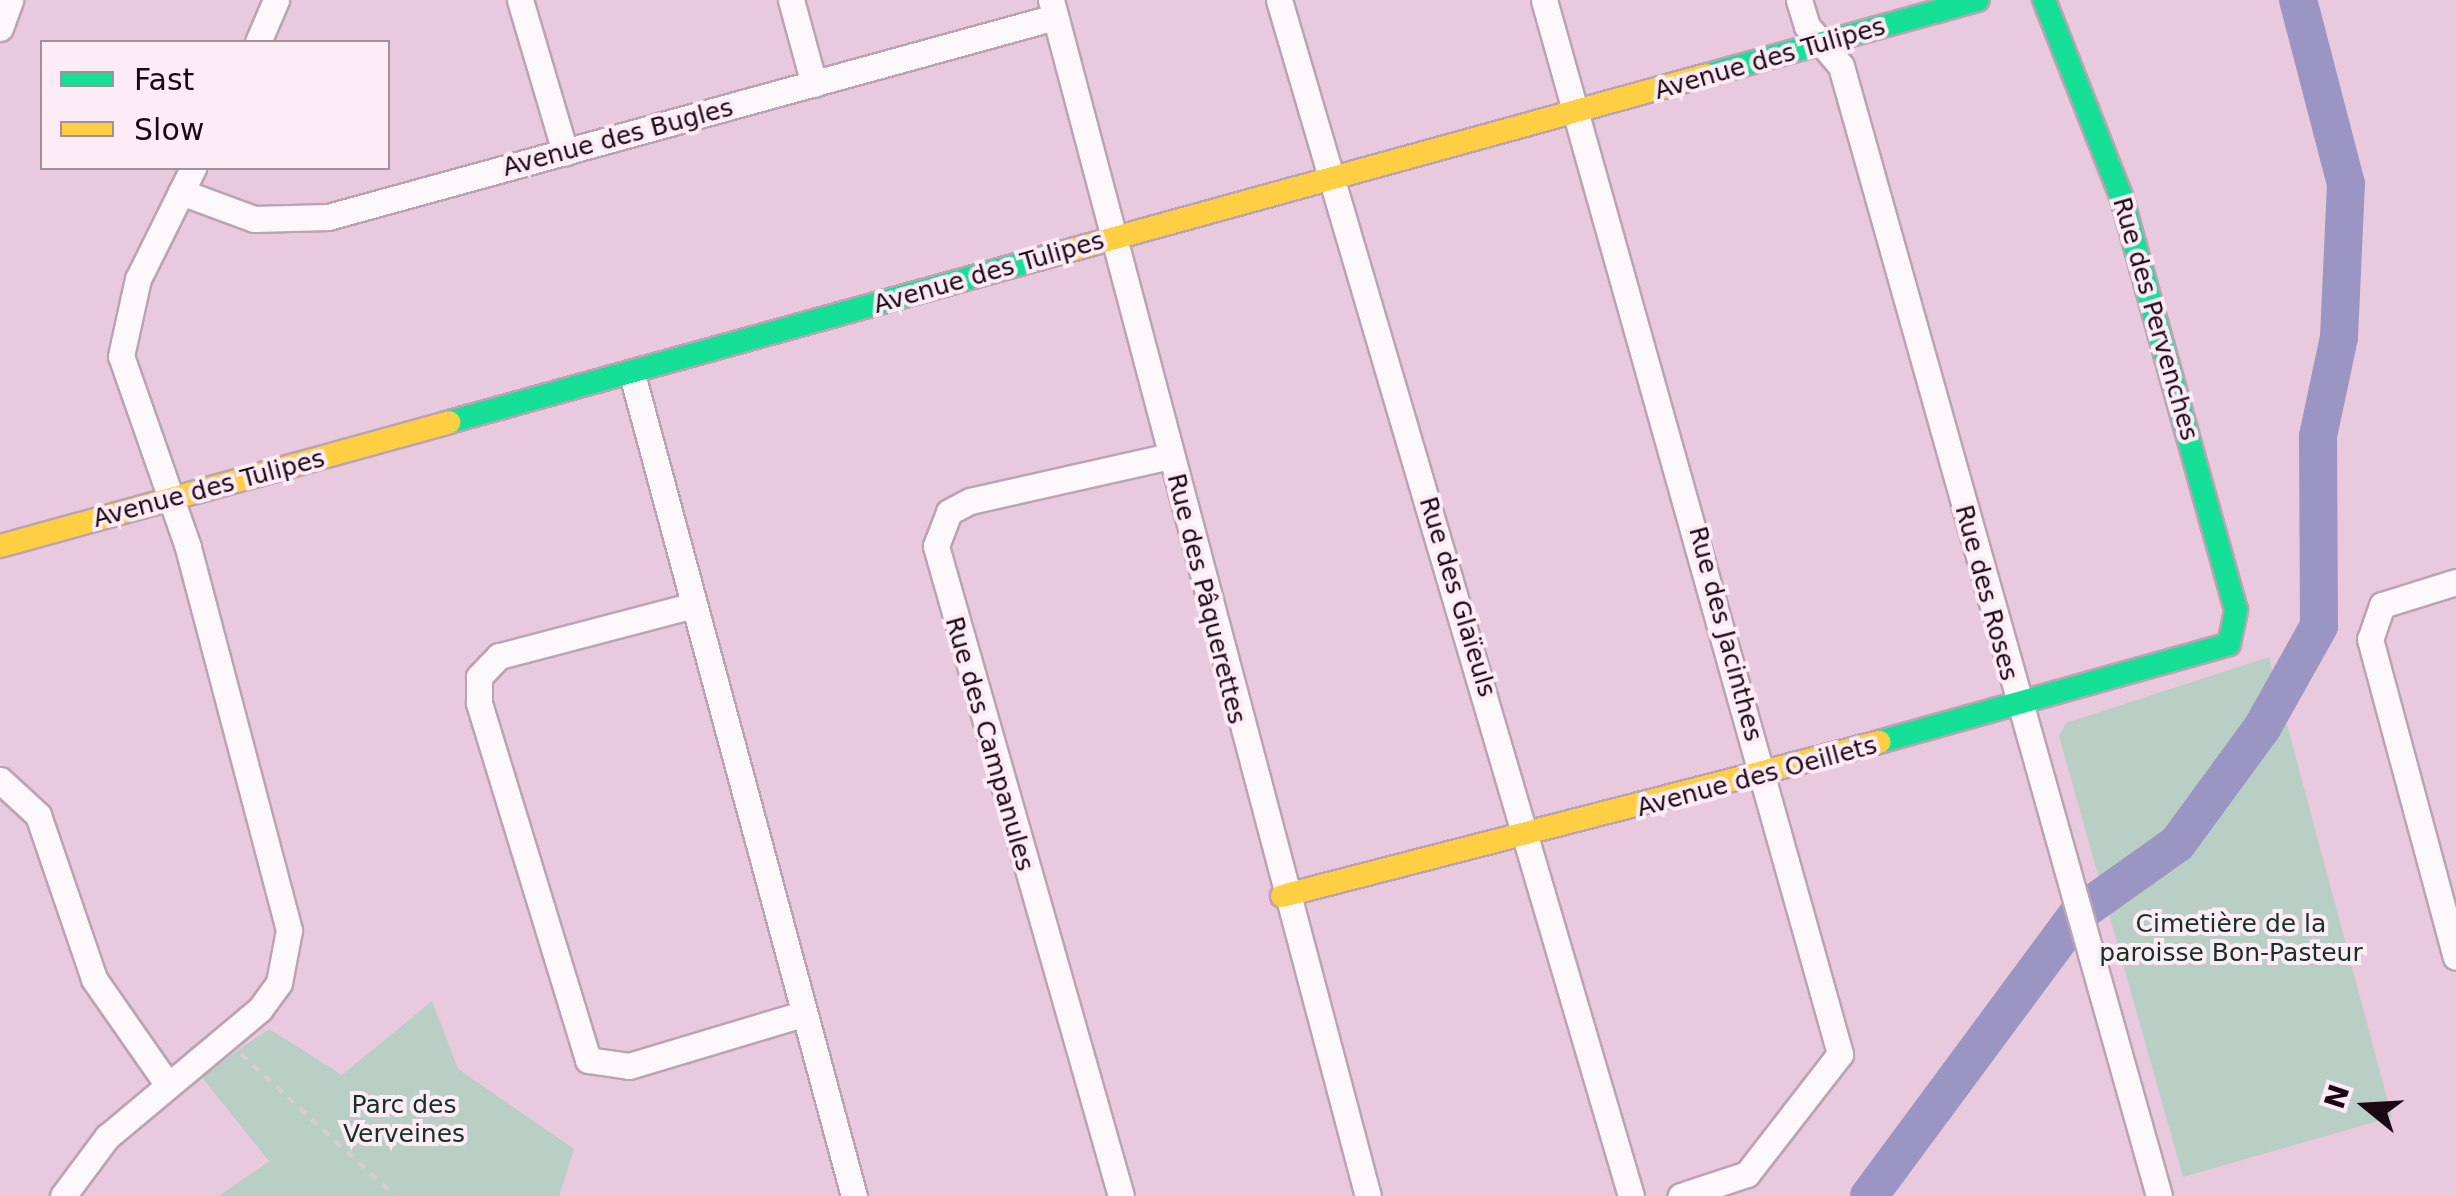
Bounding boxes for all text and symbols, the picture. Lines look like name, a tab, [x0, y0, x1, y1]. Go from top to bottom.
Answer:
street label: Avenue des Tulipes	[1651, 12, 1889, 106]
legend	[40, 40, 390, 170]
text: Fast	[134, 62, 194, 97]
street label: Avenue des Bugles	[500, 93, 736, 183]
text: Slow	[134, 112, 204, 147]
street label: Rue des Pervenches	[2106, 194, 2204, 444]
street label: Avenue des Tulipes	[870, 226, 1108, 320]
street label: Avenue des Tulipes	[90, 444, 328, 534]
street label: Rue des Pâquerettes	[1160, 471, 1252, 727]
street label: Rue des Glaïeuls	[1412, 493, 1502, 701]
street label: Rue des Roses	[1948, 502, 2024, 684]
street label: Rue des Jacinthes	[1682, 523, 1768, 745]
street label: Rue des Campanules	[938, 613, 1040, 875]
street label: Avenue des Oeillets	[1634, 731, 1880, 823]
park label: Cimetière de la paroisse Bon-Pasteur	[2099, 910, 2363, 969]
north arrow	[2316, 1056, 2416, 1156]
text: N	[2318, 1080, 2356, 1113]
park label: Parc des Verveines	[343, 1091, 465, 1150]

